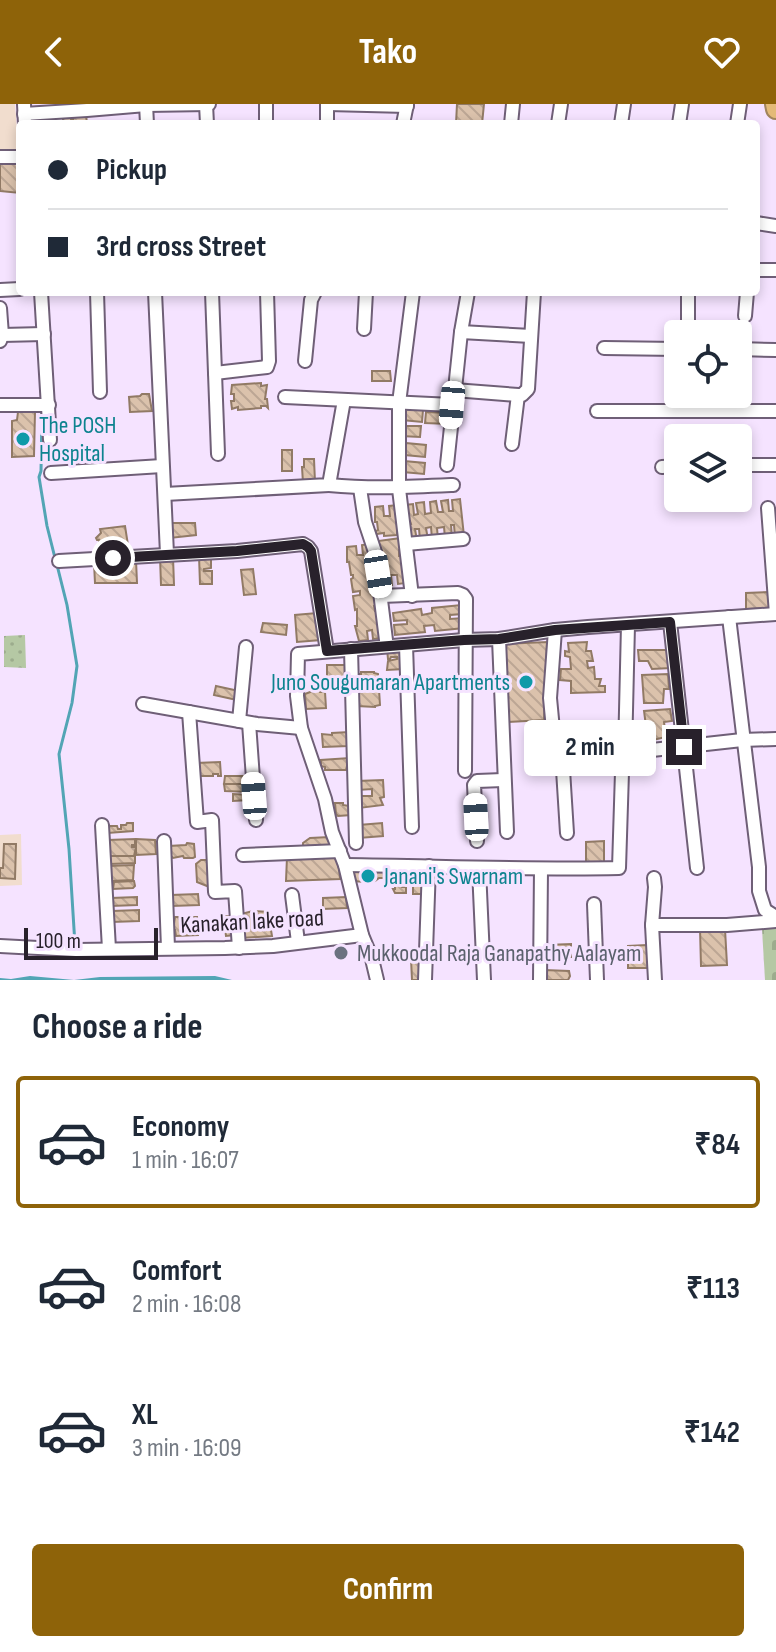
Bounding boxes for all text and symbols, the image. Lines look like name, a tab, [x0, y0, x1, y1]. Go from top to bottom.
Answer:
icon: back	[32, 30, 76, 74]
icon: heart	[700, 30, 744, 74]
text: Tako	[359, 31, 417, 74]
text: Pickup	[96, 152, 167, 188]
text: 3rd cross Street	[96, 229, 266, 265]
map controls	[664, 320, 752, 512]
button: locate	[664, 320, 752, 408]
car	[438, 380, 466, 430]
place label: The POSH Hospital	[39, 411, 117, 468]
button: layers	[664, 424, 752, 512]
marker: The POSH Hospital	[14, 430, 32, 448]
route start	[95, 540, 131, 576]
car	[362, 548, 394, 600]
place label: Juno Sougumaran Apartments	[270, 668, 510, 697]
marker: Juno Sougumaran Apartments	[517, 673, 535, 691]
callout: 2 min	[524, 719, 656, 775]
route end	[666, 729, 702, 765]
text: 2 min	[565, 732, 615, 763]
car	[240, 771, 268, 821]
car	[463, 792, 489, 842]
place label: Janani's Swarnam	[383, 862, 523, 891]
marker: Janani's Swarnam	[359, 867, 377, 885]
street label: Kanakan lake road	[180, 903, 324, 940]
scale bar	[24, 924, 158, 960]
text: 100 m	[36, 928, 81, 955]
place label: Mukkoodal Raja Ganapathy Aalayam	[357, 939, 641, 968]
marker: Mukkoodal Raja Ganapathy Aalayam	[332, 944, 350, 962]
text: Choose a ride	[32, 1006, 203, 1049]
icon: car	[36, 1106, 108, 1178]
text: Economy	[132, 1109, 229, 1145]
text: ₹84	[694, 1127, 740, 1163]
text: 1 min · 16:07	[132, 1145, 239, 1176]
icon: car	[36, 1250, 108, 1322]
text: Comfort	[132, 1253, 222, 1289]
text: ₹113	[686, 1271, 740, 1307]
text: 2 min · 16:08	[132, 1289, 241, 1320]
icon: car	[36, 1394, 108, 1466]
text: XL	[132, 1397, 158, 1433]
text: ₹142	[684, 1415, 740, 1451]
text: 3 min · 16:09	[132, 1433, 242, 1464]
button: Confirm	[32, 1544, 744, 1636]

